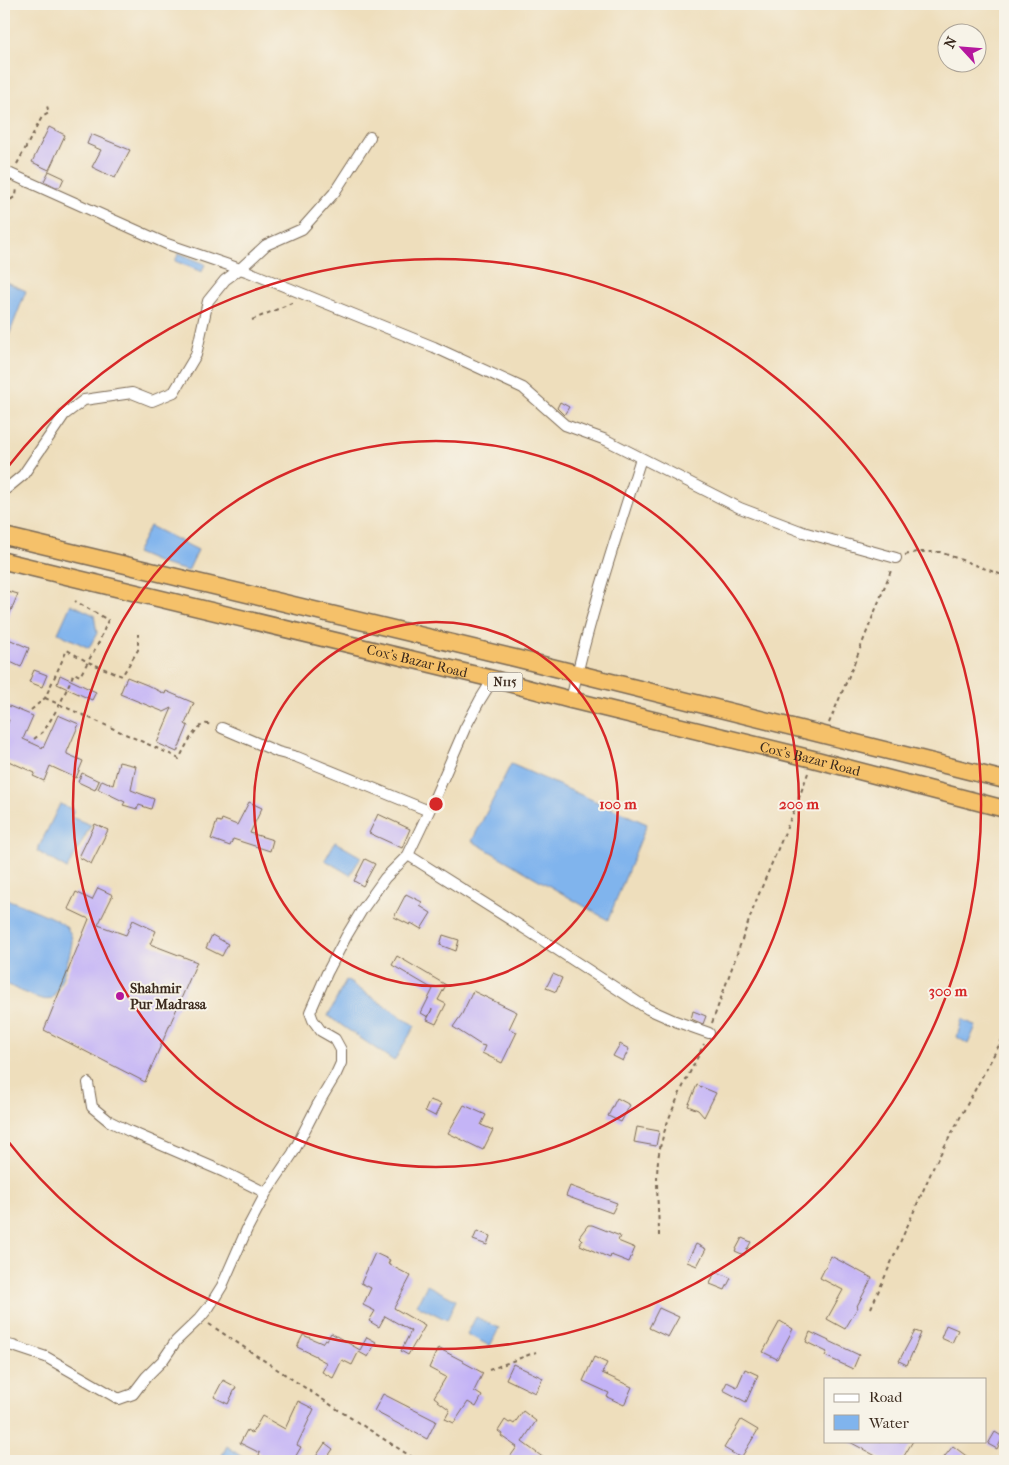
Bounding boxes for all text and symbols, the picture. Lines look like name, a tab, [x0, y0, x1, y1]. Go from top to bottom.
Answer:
north arrow	[936, 22, 986, 72]
text: N	[941, 34, 961, 51]
street label: Cox's Bazar Road	[365, 640, 470, 681]
road number: N115	[488, 672, 522, 692]
street label: Cox's Bazar Road	[758, 738, 863, 780]
centre of rings	[427, 795, 445, 813]
text: 100 m	[599, 795, 637, 813]
text: 200 m	[779, 795, 819, 813]
place label: Shahmir Pur Madrasa	[130, 980, 207, 1013]
text: 300 m	[929, 982, 968, 1000]
marker: Shahmir Pur Madrasa	[114, 990, 126, 1002]
legend	[824, 1378, 986, 1442]
text: Road	[869, 1388, 903, 1406]
text: Water	[868, 1414, 909, 1432]

